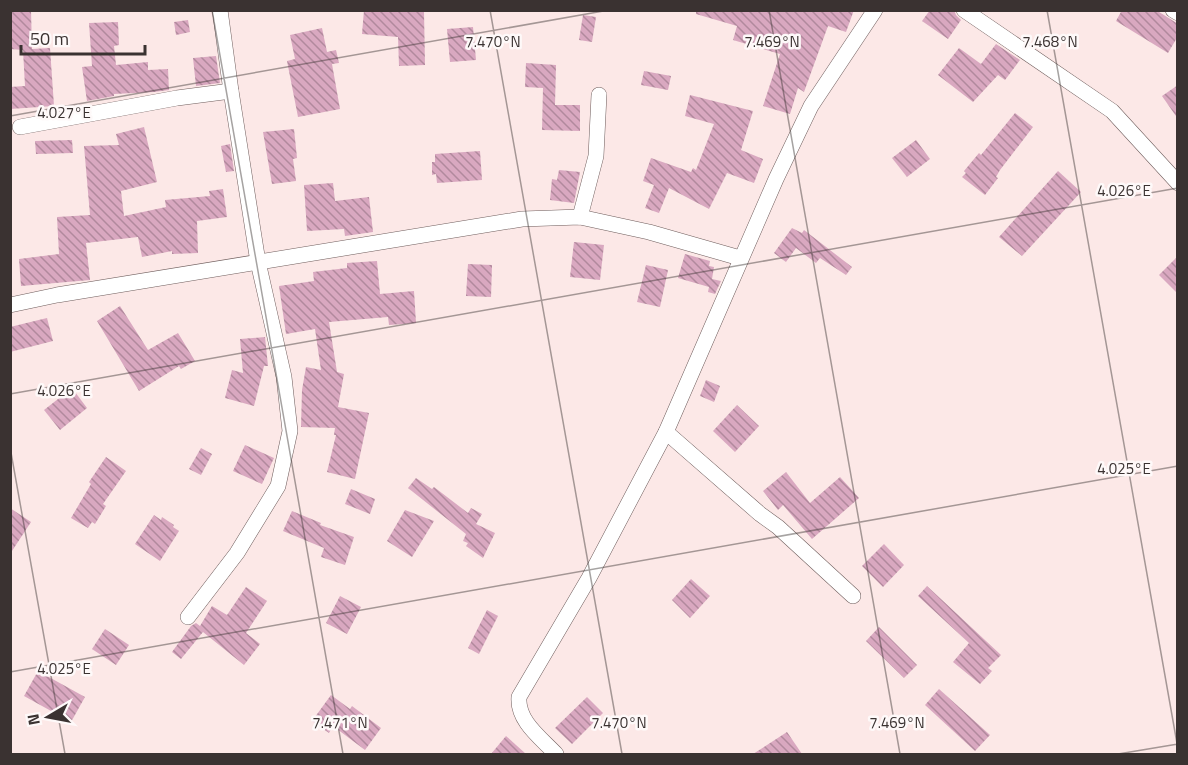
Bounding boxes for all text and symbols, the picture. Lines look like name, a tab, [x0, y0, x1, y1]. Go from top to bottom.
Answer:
scale bar	[21, 18, 146, 56]
text: 50 m	[30, 25, 69, 52]
text: 7.470°N	[465, 30, 521, 53]
text: 7.469°N	[744, 30, 800, 53]
text: 7.468°N	[1022, 30, 1078, 53]
text: 4.027°E	[37, 101, 91, 124]
text: 4.026°E	[1097, 179, 1151, 202]
text: 4.026°E	[37, 379, 91, 402]
text: 4.025°E	[1097, 457, 1151, 480]
text: 4.025°E	[37, 657, 91, 680]
north arrow	[18, 687, 78, 747]
text: 7.471°N	[312, 711, 368, 734]
text: 7.470°N	[591, 711, 647, 734]
text: 7.469°N	[869, 711, 925, 734]
text: N	[20, 712, 46, 727]

